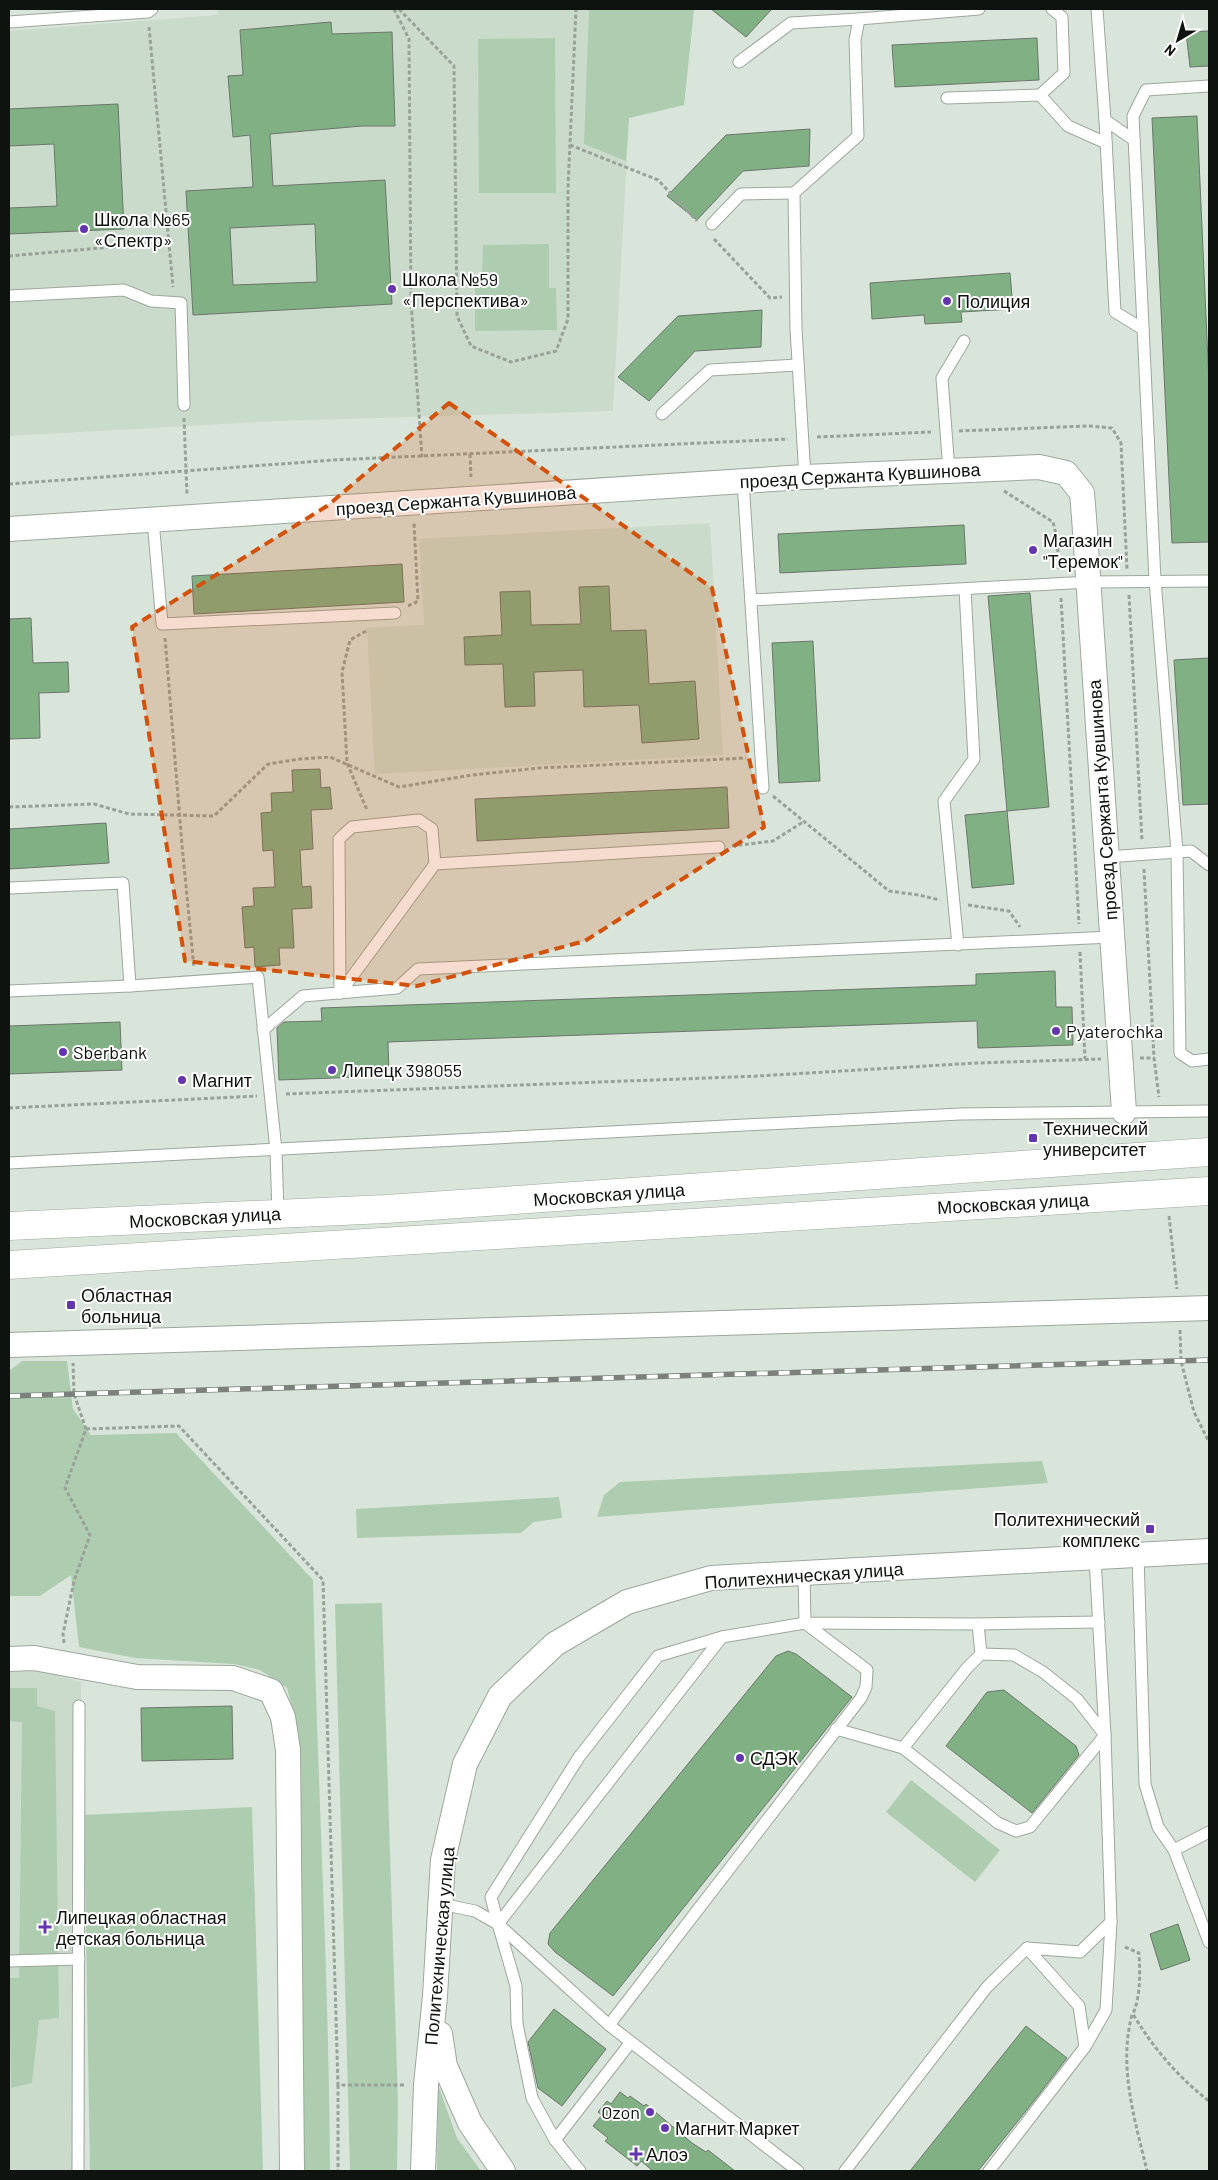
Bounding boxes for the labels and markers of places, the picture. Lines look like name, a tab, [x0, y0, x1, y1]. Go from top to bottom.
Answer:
place label: Школа №65 «Спектр»	[94, 208, 190, 251]
marker: Школа №65 «Спектр»	[78, 223, 90, 235]
place label: Школа №59 «Перспектива»	[402, 268, 529, 311]
marker: Школа №59 «Перспектива»	[386, 283, 398, 295]
place label: Полиция	[957, 290, 1030, 312]
marker: Полиция	[941, 295, 953, 307]
place label: Магазин "Теремок"	[1043, 529, 1123, 572]
marker: Магазин "Теремок"	[1027, 544, 1039, 556]
place label: Pyaterochka	[1066, 1020, 1163, 1042]
marker: Pyaterochka	[1050, 1025, 1062, 1037]
place label: Sberbank	[73, 1041, 147, 1063]
marker: Sberbank	[57, 1046, 69, 1058]
place label: Липецк 398055	[342, 1059, 462, 1081]
marker: Липецк 398055	[326, 1064, 338, 1076]
place label: Магнит	[192, 1069, 252, 1091]
marker: Магнит	[176, 1074, 188, 1086]
place label: Технический университет	[1043, 1117, 1148, 1160]
marker: Технический университет	[1027, 1132, 1039, 1144]
place label: Областная больница	[81, 1284, 172, 1327]
marker: Областная больница	[65, 1299, 77, 1311]
place label: Политехнический комплекс	[994, 1508, 1140, 1551]
marker: Политехнический комплекс	[1144, 1523, 1156, 1535]
place label: СДЭК	[750, 1747, 799, 1769]
marker: СДЭК	[734, 1752, 746, 1764]
place label: Липецкая областная детская больница	[56, 1906, 227, 1949]
marker: Липецкая областная детская больница	[38, 1920, 52, 1934]
place label: Ozon	[601, 2101, 640, 2123]
marker: Ozon	[644, 2106, 656, 2118]
place label: Магнит Маркет	[675, 2117, 800, 2139]
marker: Магнит Маркет	[659, 2122, 671, 2134]
place label: Алоэ	[646, 2143, 688, 2165]
marker: Алоэ	[630, 2148, 642, 2160]

